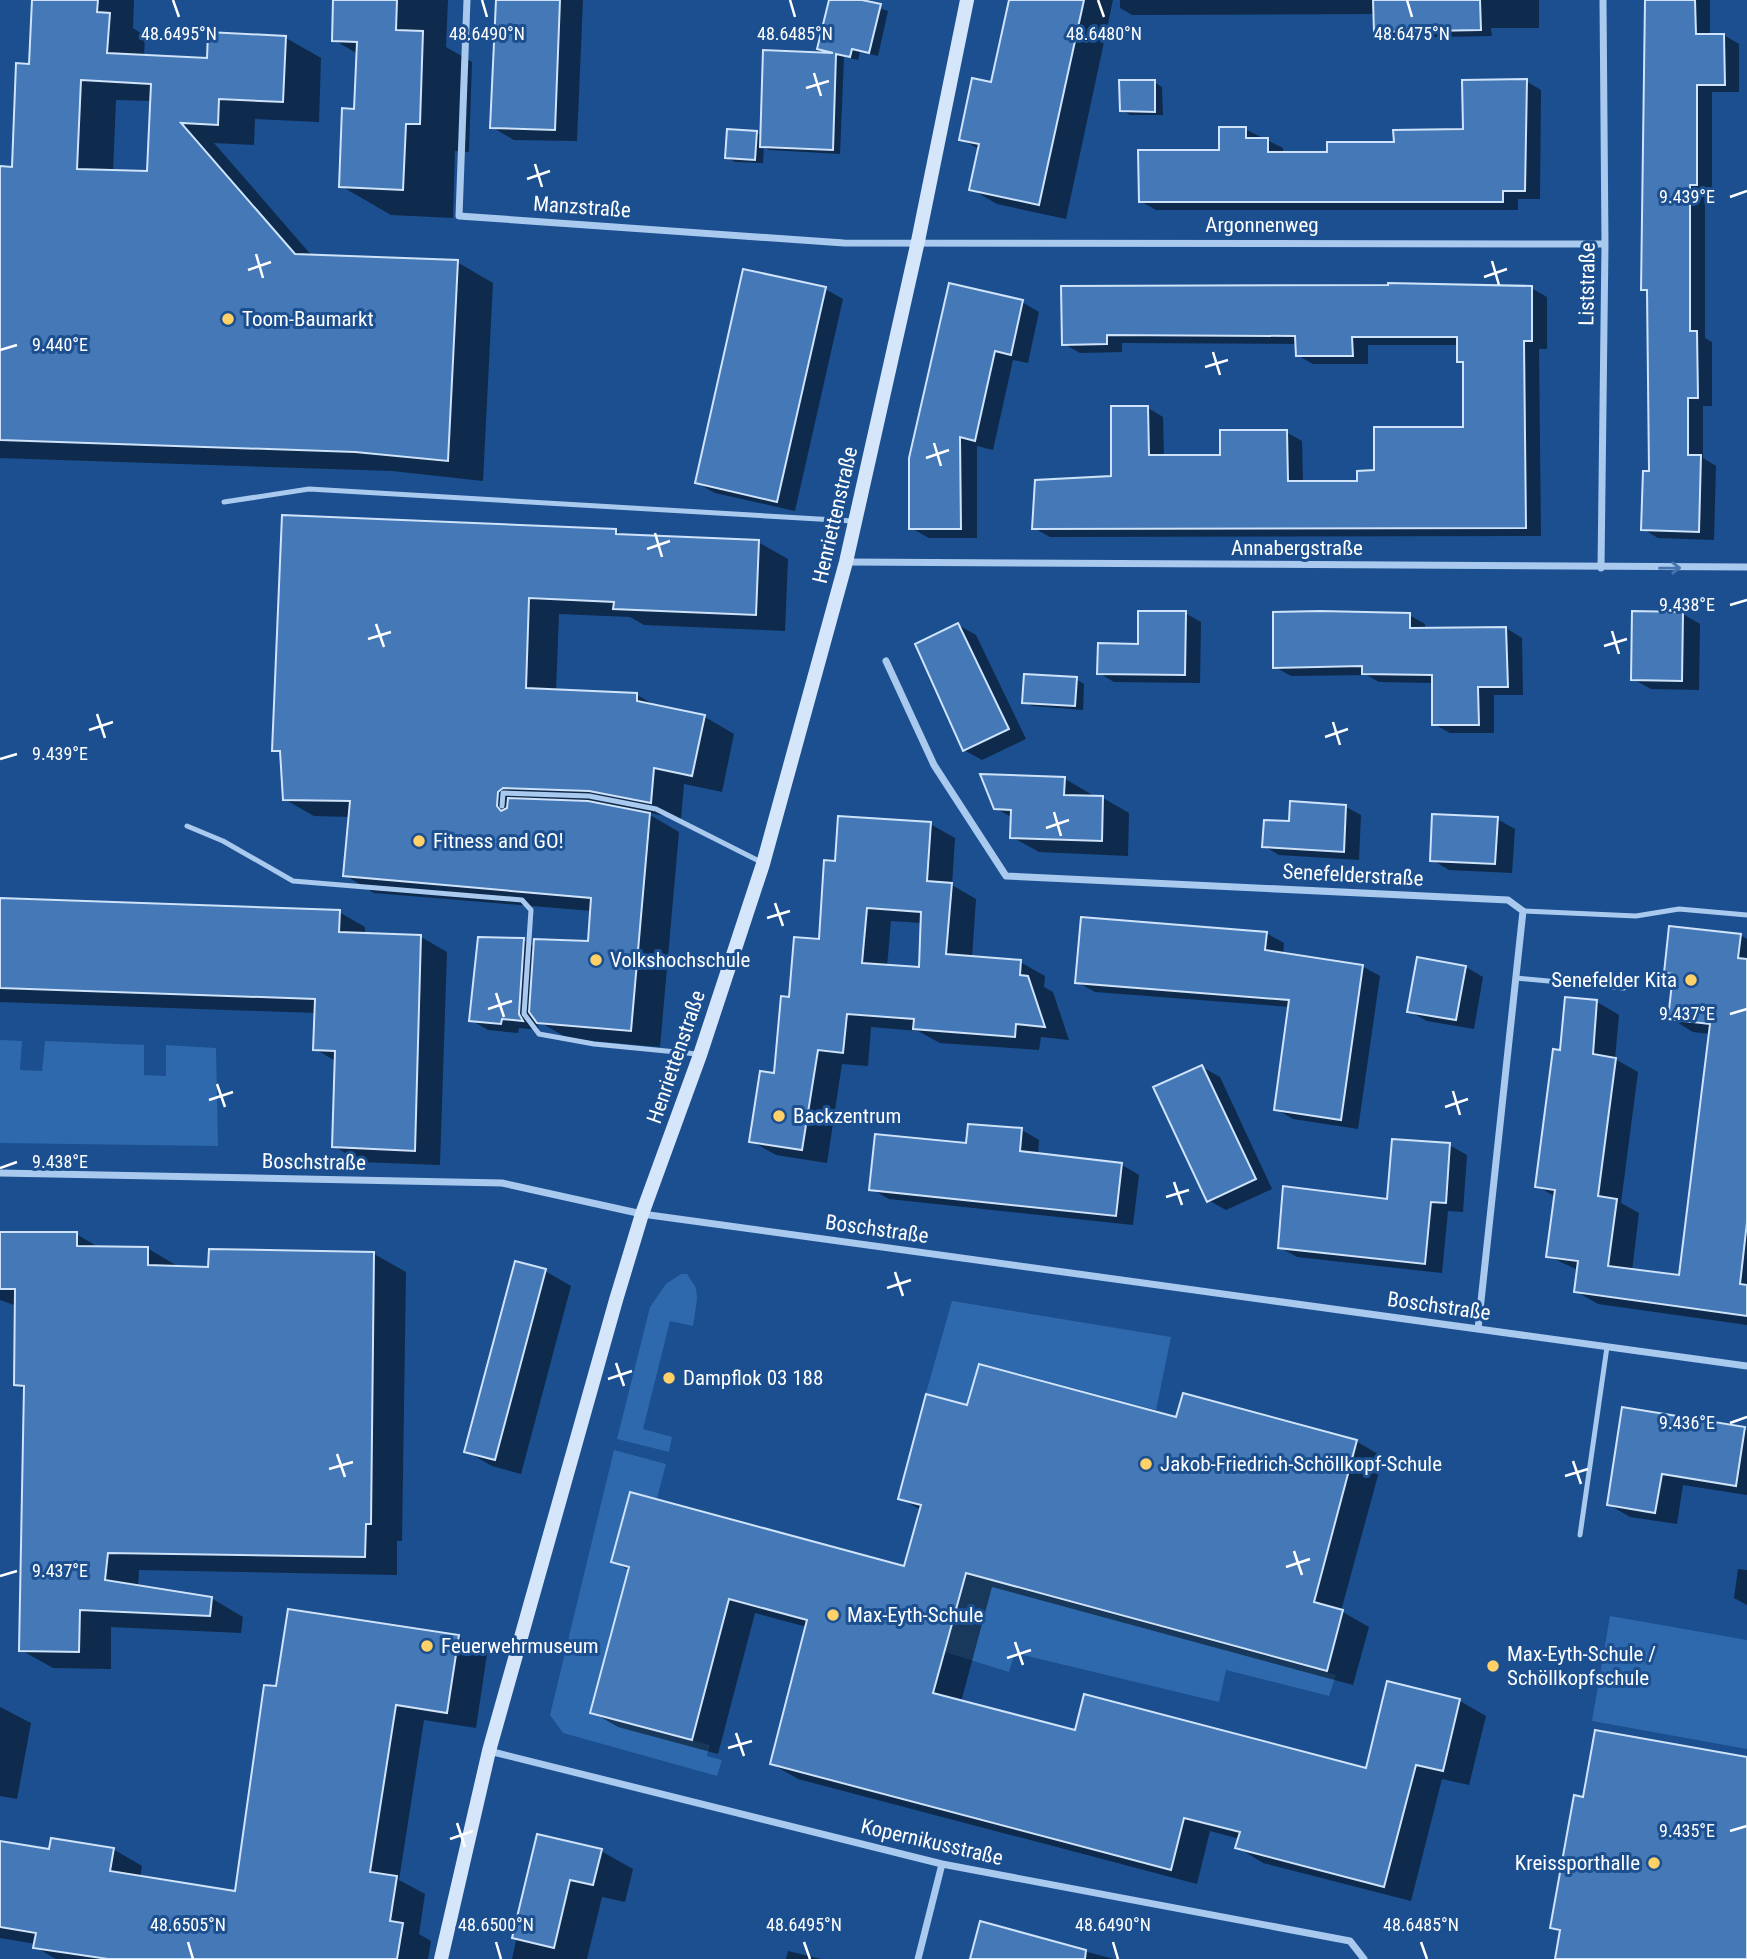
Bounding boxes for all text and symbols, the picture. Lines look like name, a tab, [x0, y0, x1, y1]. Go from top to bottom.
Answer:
text: 48.6495°N	[141, 23, 217, 44]
text: 48.6490°N	[449, 23, 525, 44]
text: 48.6485°N	[757, 23, 833, 44]
text: 48.6480°N	[1066, 23, 1142, 44]
text: 48.6475°N	[1374, 23, 1450, 44]
text: 9.439°E	[1659, 186, 1715, 207]
street label: Manzstraße	[532, 192, 632, 222]
street label: Argonnenweg	[1205, 213, 1319, 237]
street label: Liststraße	[1574, 242, 1600, 326]
place label: Toom-Baumarkt	[242, 307, 374, 331]
marker: Toom-Baumarkt	[220, 311, 236, 327]
text: 9.440°E	[32, 334, 88, 355]
street label: Henriettenstraße	[808, 444, 862, 586]
street label: Annabergstraße	[1231, 536, 1363, 560]
one-way arrow	[1658, 561, 1681, 575]
text: 9.438°E	[1659, 594, 1715, 615]
text: 9.439°E	[32, 743, 88, 764]
place label: Fitness and GO!	[433, 829, 564, 853]
marker: Fitness and GO!	[411, 833, 427, 849]
street label: Senefelderstraße	[1282, 859, 1424, 891]
place label: Volkshochschule	[610, 948, 751, 972]
marker: Volkshochschule	[588, 952, 604, 968]
place label: Senefelder Kita	[1551, 968, 1677, 992]
marker: Senefelder Kita	[1683, 972, 1699, 988]
street label: Henriettenstraße	[642, 987, 710, 1127]
text: 9.437°E	[1659, 1003, 1715, 1024]
place label: Backzentrum	[793, 1104, 901, 1128]
marker: Backzentrum	[771, 1108, 787, 1124]
street label: Boschstraße	[262, 1149, 366, 1175]
text: 9.438°E	[32, 1151, 88, 1172]
street label: Boschstraße	[824, 1210, 930, 1248]
street label: Boschstraße	[1386, 1287, 1492, 1325]
place label: Dampflok 03 188	[683, 1366, 823, 1390]
marker: Dampflok 03 188	[661, 1370, 677, 1386]
text: 9.436°E	[1659, 1412, 1715, 1433]
place label: Jakob-Friedrich-Schöllkopf-Schule	[1160, 1452, 1442, 1476]
marker: Jakob-Friedrich-Schöllkopf-Schule	[1138, 1456, 1154, 1472]
text: 9.437°E	[32, 1560, 88, 1581]
place label: Max-Eyth-Schule	[847, 1603, 984, 1627]
marker: Max-Eyth-Schule	[825, 1607, 841, 1623]
place label: Feuerwehrmuseum	[441, 1634, 599, 1658]
marker: Feuerwehrmuseum	[419, 1638, 435, 1654]
place label: Max-Eyth-Schule / Schöllkopfschule	[1507, 1642, 1656, 1690]
marker: Max-Eyth-Schule / Schöllkopfschule	[1485, 1658, 1501, 1674]
street label: Kopernikusstraße	[859, 1814, 1006, 1870]
text: 9.435°E	[1659, 1820, 1715, 1841]
place label: Kreissporthalle	[1515, 1851, 1640, 1875]
marker: Kreissporthalle	[1646, 1855, 1662, 1871]
text: 48.6505°N	[150, 1914, 226, 1935]
text: 48.6500°N	[458, 1914, 534, 1935]
text: 48.6495°N	[766, 1914, 842, 1935]
text: 48.6490°N	[1075, 1914, 1151, 1935]
text: 48.6485°N	[1383, 1914, 1459, 1935]

